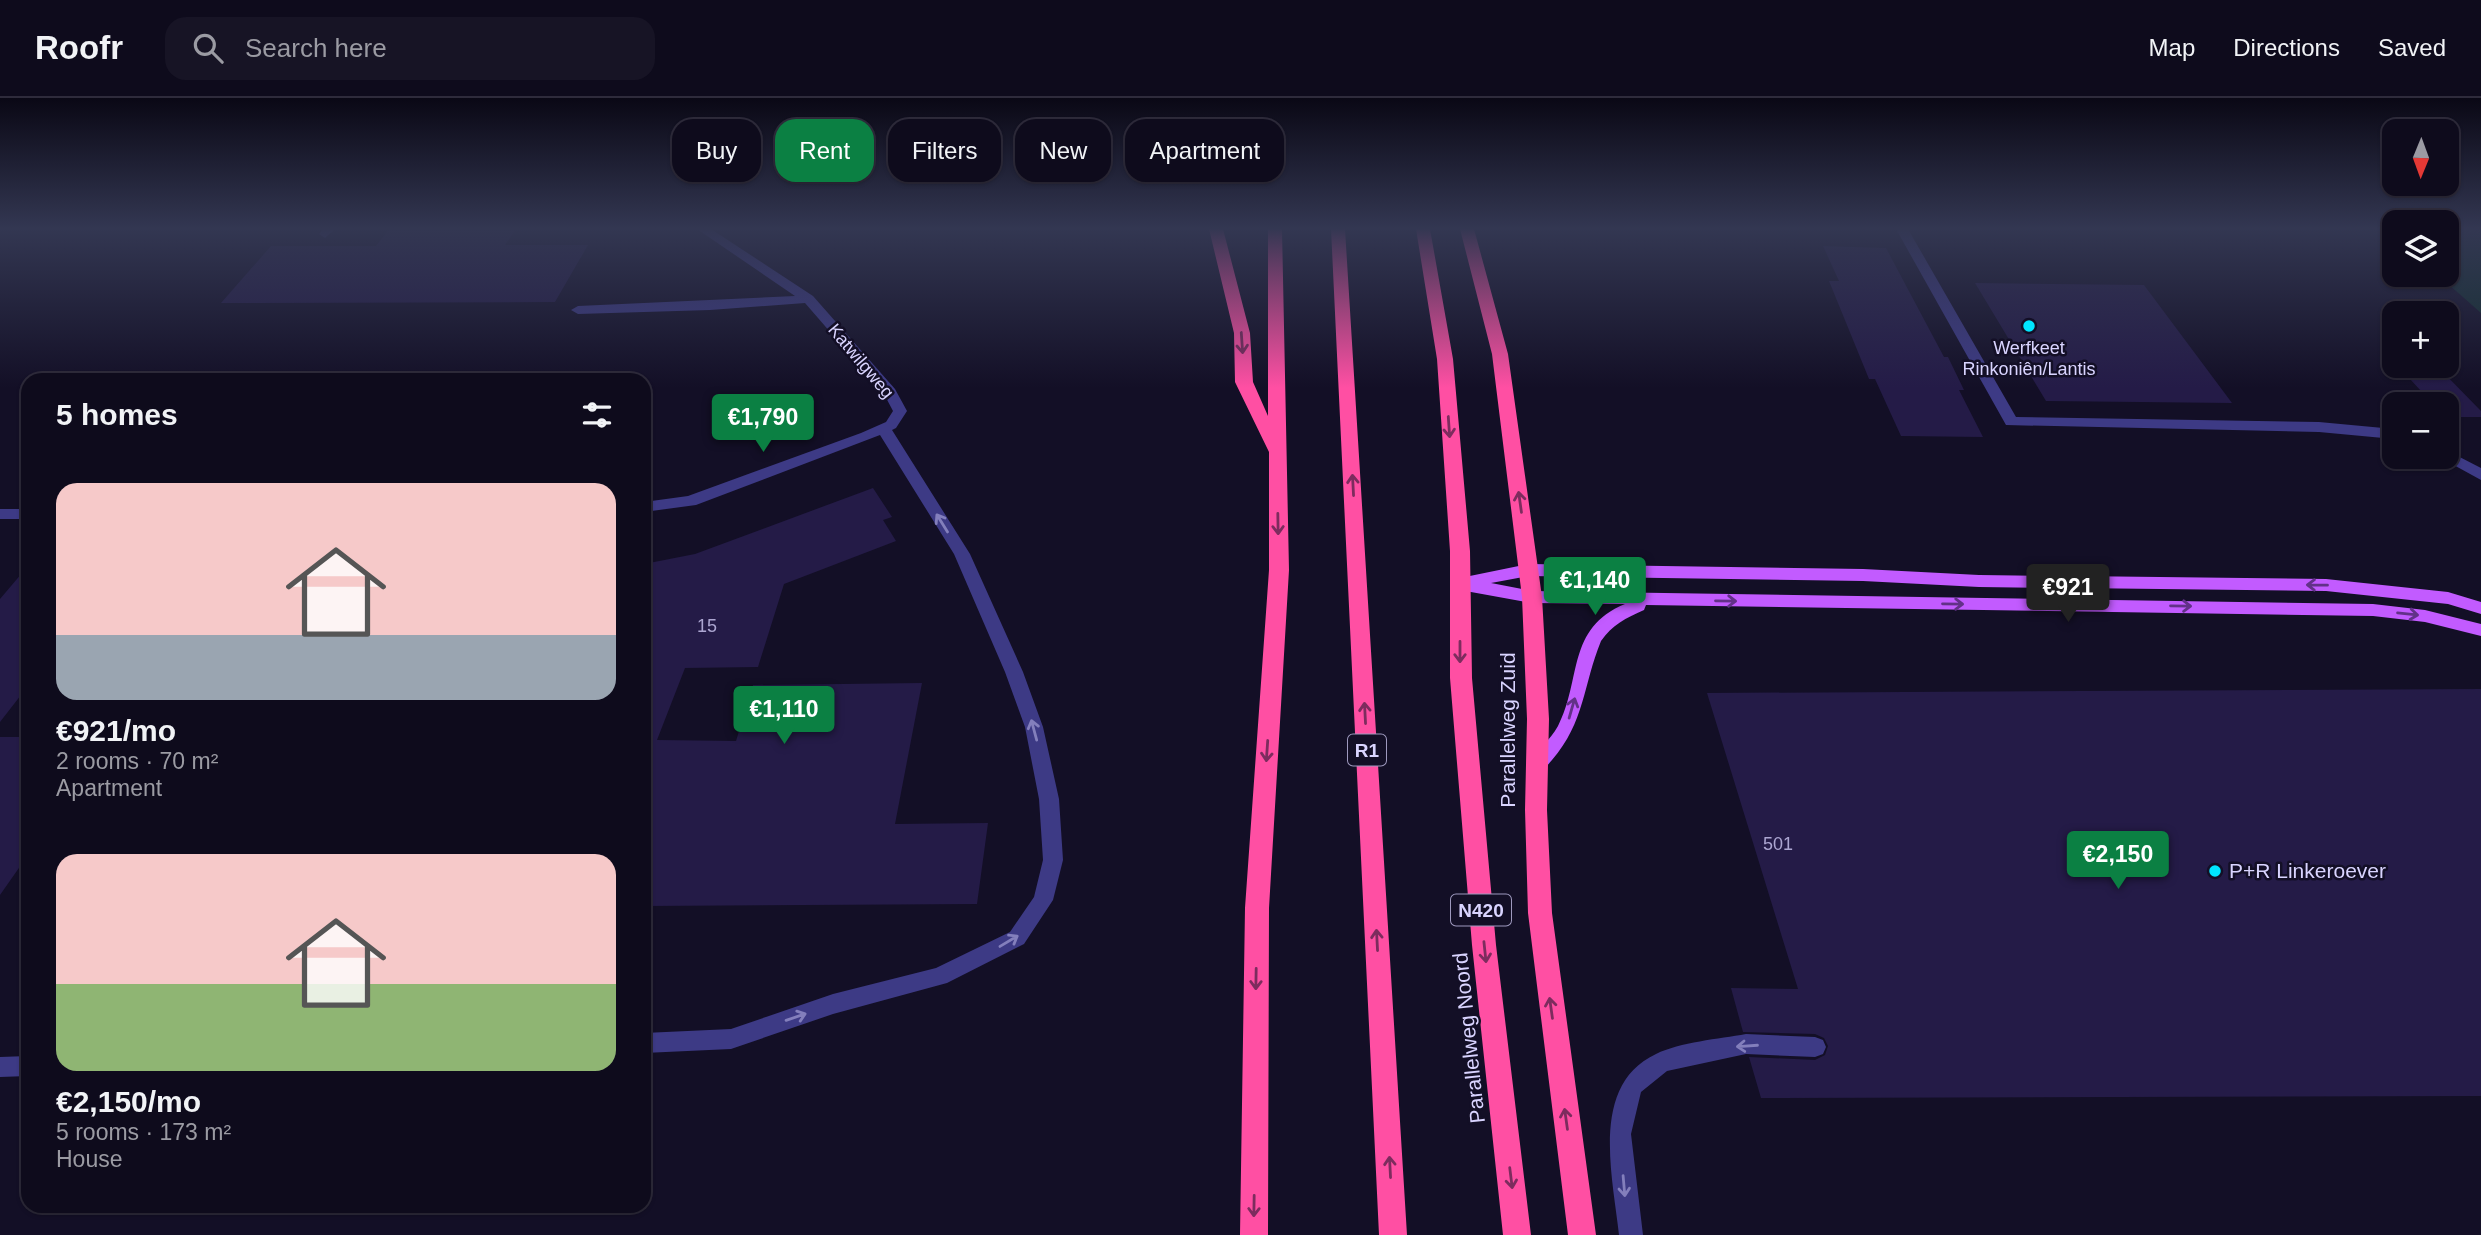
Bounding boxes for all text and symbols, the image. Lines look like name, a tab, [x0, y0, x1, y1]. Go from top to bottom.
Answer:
search box	[165, 17, 655, 80]
text: Roofr	[35, 29, 123, 66]
icon: search	[189, 29, 227, 67]
text: Search here	[245, 33, 387, 63]
text: Map	[2149, 34, 2195, 61]
text: Directions	[2233, 34, 2340, 61]
text: Saved	[2378, 34, 2446, 61]
chip: Buy	[672, 119, 761, 182]
chip: Rent	[775, 119, 874, 182]
chip: Filters	[888, 119, 1001, 182]
chip: New	[1015, 119, 1111, 182]
chip: Apartment	[1125, 119, 1284, 182]
north arrow	[2382, 119, 2459, 196]
map controls	[2382, 119, 2459, 469]
button: layers	[2382, 210, 2459, 287]
button: +	[2382, 301, 2459, 378]
marker: Werfkeet Rinkoniên/Lantis	[2021, 318, 2037, 334]
street label: Katwilgweg	[824, 320, 898, 402]
one-way arrow	[1236, 331, 1249, 354]
place label: Werfkeet Rinkoniên/Lantis	[1962, 338, 2096, 379]
button: −	[2382, 392, 2459, 469]
pin: €1,790	[706, 394, 820, 454]
icon: filters	[578, 396, 616, 434]
text: 5 homes	[56, 398, 178, 431]
text: €1,790	[728, 404, 798, 430]
one-way arrow	[1442, 415, 1455, 438]
one-way arrow	[1346, 475, 1359, 497]
one-way arrow	[1513, 491, 1526, 514]
one-way arrow	[935, 513, 949, 533]
one-way arrow	[1271, 513, 1285, 536]
icon: home	[273, 529, 399, 655]
pin: €1,140	[1538, 558, 1652, 617]
pin: €921	[2027, 564, 2109, 624]
text: €1,140	[1560, 567, 1630, 593]
text: €921	[2042, 574, 2094, 600]
one-way arrow	[2306, 578, 2329, 592]
one-way arrow	[1714, 594, 1737, 608]
one-way arrow	[1942, 597, 1965, 611]
one-way arrow	[2169, 600, 2192, 613]
one-way arrow	[2396, 608, 2419, 621]
house number: 15	[697, 616, 717, 636]
one-way arrow	[1454, 640, 1467, 663]
street label: Parallelweg Zuid	[1496, 652, 1519, 808]
pin: €1,110	[727, 686, 841, 746]
text: €1,110	[749, 696, 819, 722]
one-way arrow	[1567, 697, 1580, 719]
one-way arrow	[1358, 702, 1371, 724]
text: €921/mo	[56, 714, 176, 747]
one-way arrow	[1027, 719, 1040, 742]
road number: R1	[1348, 734, 1386, 765]
one-way arrow	[1260, 740, 1273, 762]
text: 2 rooms · 70 m²	[56, 748, 218, 774]
text: Apartment	[56, 775, 162, 801]
pin: €2,150	[2061, 832, 2175, 891]
house number: 501	[1763, 834, 1793, 854]
text: €2,150	[2083, 841, 2153, 867]
place label: P+R Linkeroever	[2229, 859, 2386, 882]
marker: P+R Linkeroever	[2207, 863, 2223, 879]
road number: N420	[1451, 894, 1511, 926]
icon: home	[273, 900, 399, 1026]
one-way arrow	[1370, 929, 1383, 951]
one-way arrow	[998, 934, 1018, 948]
one-way arrow	[1479, 940, 1492, 963]
street label: Parallelweg Noord	[1448, 952, 1489, 1125]
one-way arrow	[1249, 967, 1263, 990]
one-way arrow	[1544, 997, 1557, 1020]
one-way arrow	[784, 1010, 806, 1022]
one-way arrow	[1736, 1040, 1759, 1053]
text: €2,150/mo	[56, 1085, 201, 1118]
one-way arrow	[1560, 1108, 1573, 1131]
text: 5 rooms · 173 m²	[56, 1119, 231, 1145]
text: House	[56, 1146, 122, 1172]
one-way arrow	[1383, 1156, 1396, 1179]
one-way arrow	[1504, 1166, 1517, 1189]
one-way arrow	[1618, 1174, 1631, 1197]
one-way arrow	[1247, 1194, 1261, 1217]

